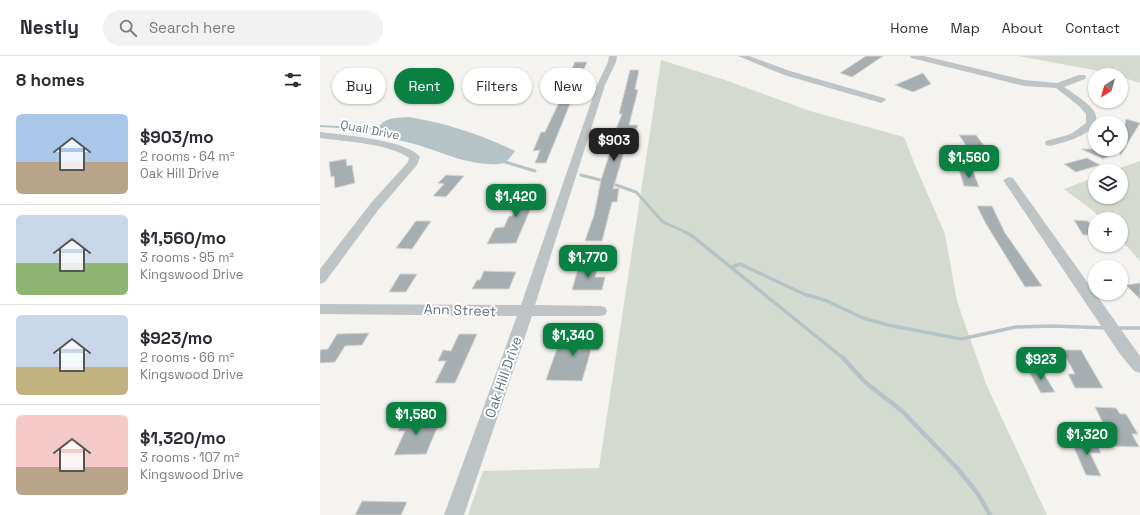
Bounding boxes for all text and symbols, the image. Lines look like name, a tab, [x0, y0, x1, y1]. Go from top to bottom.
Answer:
search box	[103, 10, 383, 46]
text: Nestly	[20, 15, 79, 40]
icon: search	[117, 17, 139, 39]
text: Search here	[149, 18, 235, 37]
text: Home	[890, 19, 928, 37]
text: Map	[950, 19, 980, 37]
text: About	[1002, 19, 1043, 37]
text: Contact	[1065, 19, 1120, 37]
chip: Buy	[332, 68, 386, 104]
chip: Rent	[394, 68, 454, 104]
chip: Filters	[462, 68, 532, 104]
chip: New	[540, 68, 596, 104]
north arrow	[1088, 68, 1128, 108]
map controls	[1088, 68, 1128, 300]
text: 8 homes	[16, 69, 85, 91]
icon: filters	[282, 69, 304, 91]
street label: Quail Drive	[339, 116, 401, 144]
button: locate	[1088, 116, 1128, 156]
text: $903/mo	[140, 126, 214, 148]
pin: $903	[590, 128, 638, 162]
icon: home	[48, 130, 96, 178]
text: $903	[598, 132, 630, 149]
pin: $1,560	[936, 145, 1002, 179]
text: 2 rooms · 64 m²	[140, 148, 234, 165]
text: $1,560	[948, 149, 990, 166]
button: layers	[1088, 164, 1128, 204]
text: Oak Hill Drive	[140, 165, 219, 182]
pin: $1,420	[483, 184, 549, 218]
text: $1,420	[495, 188, 537, 205]
button: +	[1088, 212, 1128, 252]
text: $1,560/mo	[140, 227, 226, 249]
icon: home	[48, 231, 96, 279]
pin: $1,770	[555, 245, 621, 279]
text: 3 rooms · 95 m²	[140, 249, 234, 266]
text: $1,770	[568, 249, 608, 266]
button: −	[1088, 260, 1128, 300]
text: Kingswood Drive	[140, 266, 243, 283]
street label: Ann Street	[424, 300, 496, 320]
pin: $1,340	[540, 323, 606, 357]
text: $923/mo	[140, 327, 213, 349]
text: $1,340	[552, 327, 594, 344]
icon: home	[48, 331, 96, 379]
street label: Oak Hill Drive	[481, 334, 525, 420]
pin: $923	[1017, 347, 1065, 381]
text: 2 rooms · 66 m²	[140, 349, 234, 366]
text: $923	[1025, 351, 1057, 368]
text: Kingswood Drive	[140, 366, 243, 383]
pin: $1,580	[383, 402, 449, 436]
text: $1,580	[395, 406, 437, 423]
pin: $1,320	[1054, 422, 1120, 456]
text: $1,320	[1066, 426, 1108, 443]
text: $1,320/mo	[140, 427, 226, 449]
icon: home	[48, 431, 96, 479]
text: 3 rooms · 107 m²	[140, 449, 239, 466]
text: Kingswood Drive	[140, 466, 243, 483]

